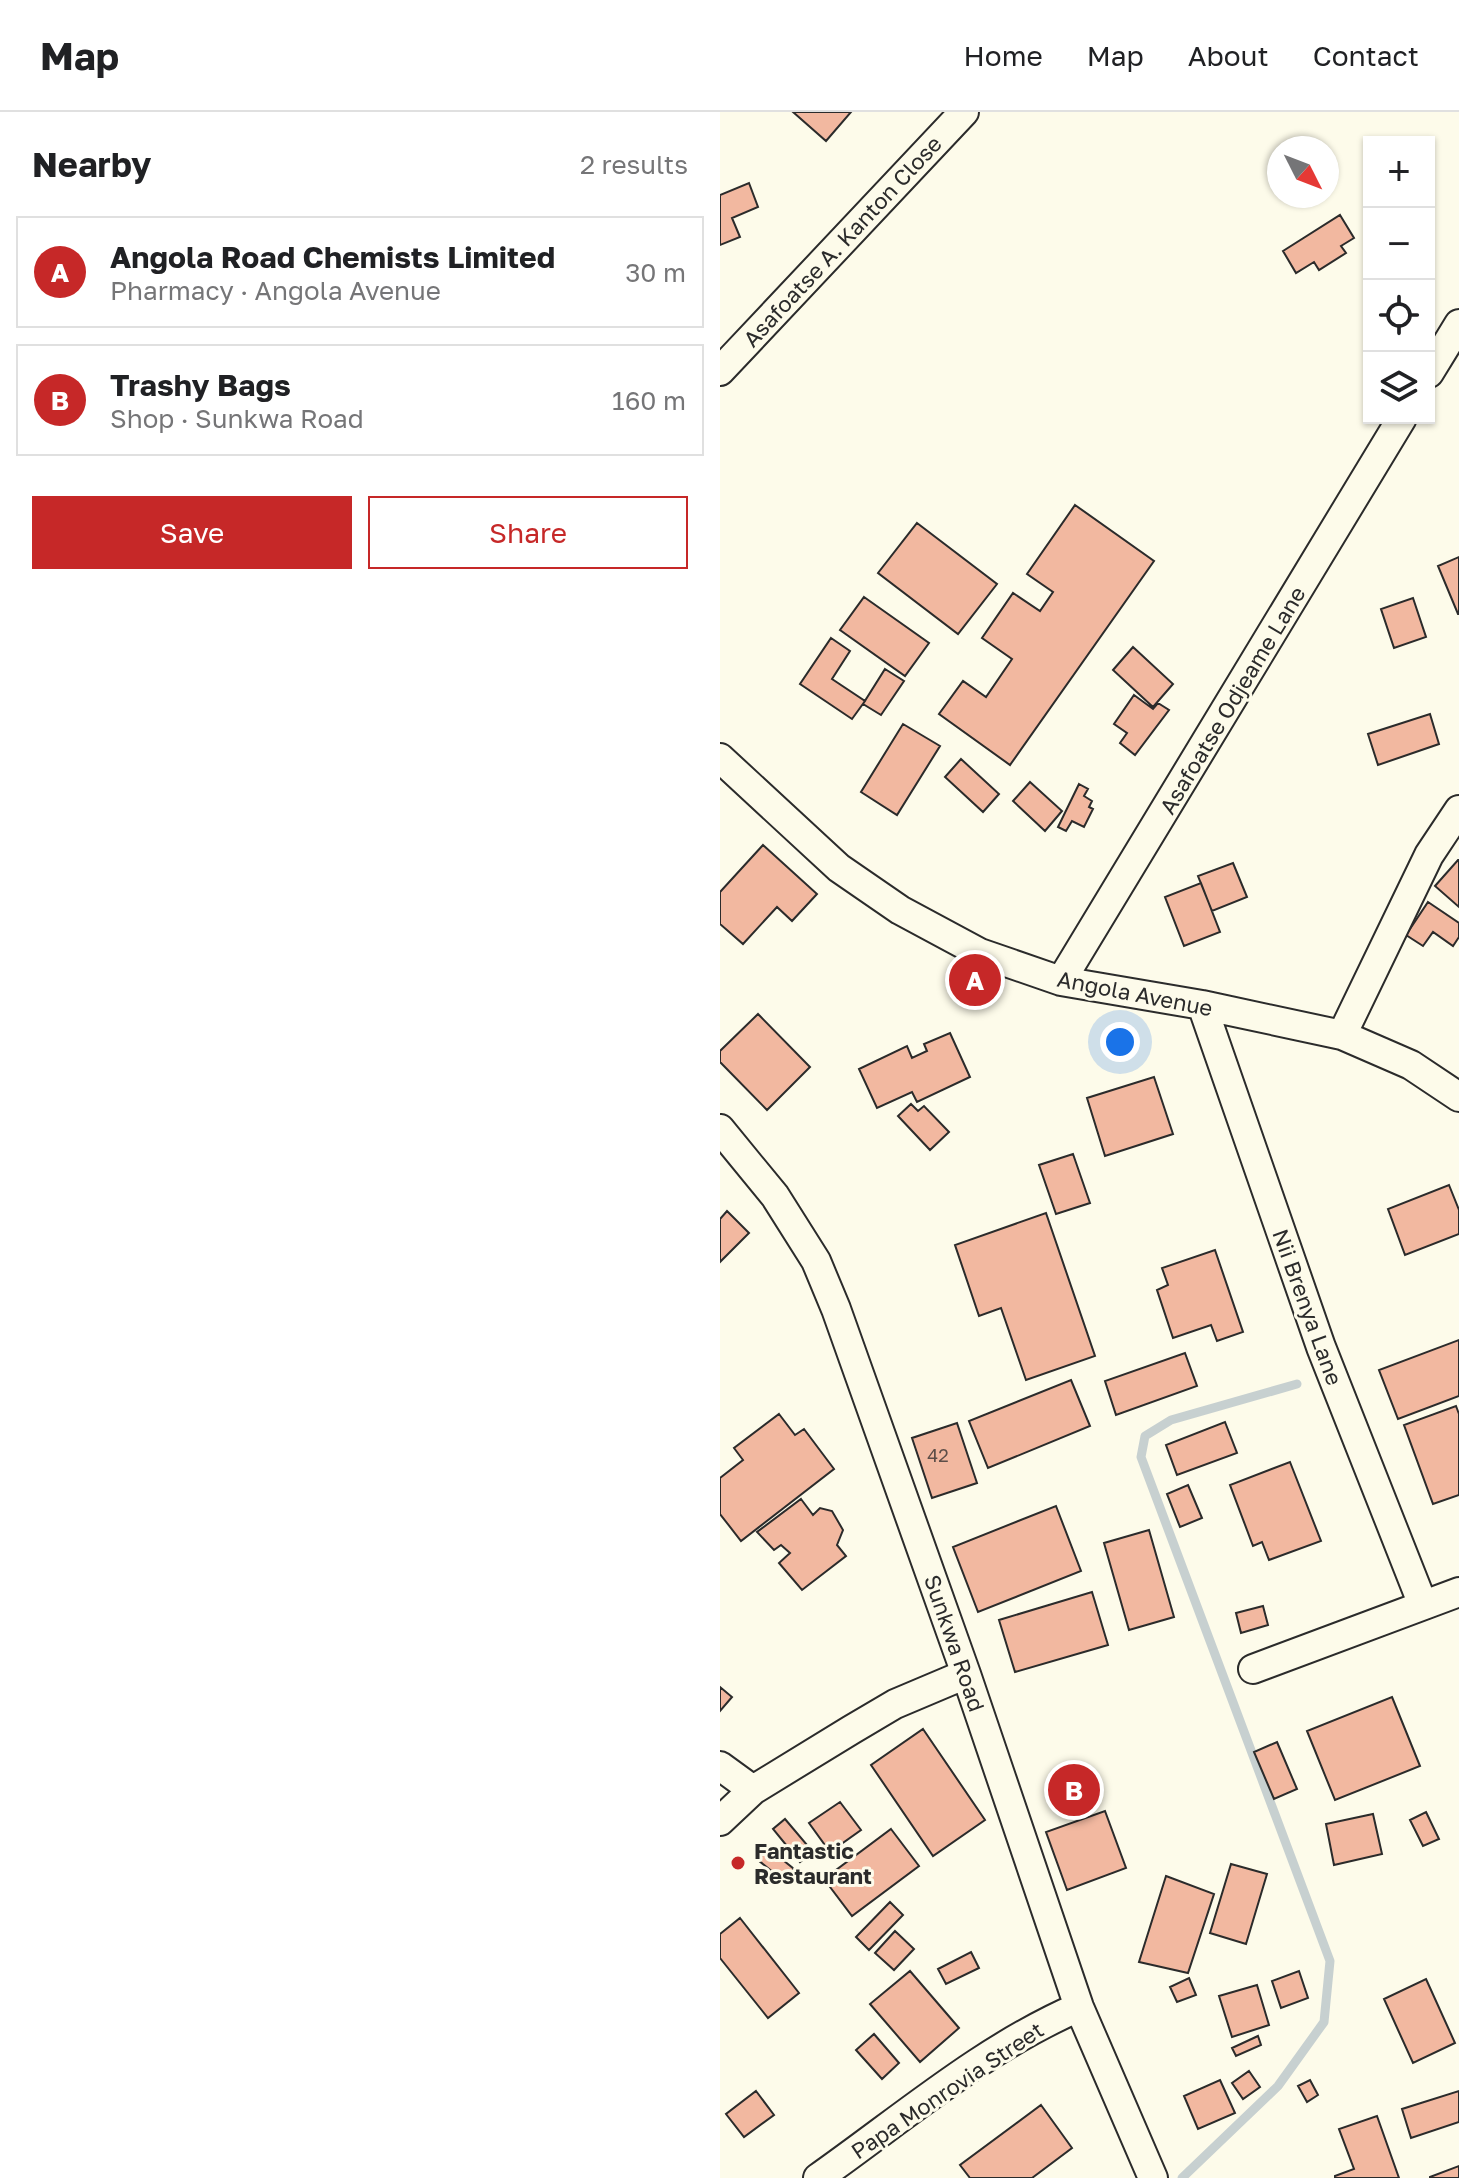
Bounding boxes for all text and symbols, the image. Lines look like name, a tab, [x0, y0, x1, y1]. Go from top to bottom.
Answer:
text: Map	[40, 33, 119, 78]
text: Home	[964, 39, 1043, 72]
text: Map	[1087, 39, 1144, 72]
text: About	[1188, 39, 1269, 72]
text: Contact	[1313, 39, 1419, 72]
street label: Asafoatse A. Kanton Close	[737, 130, 947, 352]
north arrow	[1267, 136, 1339, 208]
map controls	[1363, 136, 1435, 424]
button: +	[1363, 136, 1435, 208]
text: Nearby	[32, 144, 152, 184]
text: 2 results	[580, 149, 688, 180]
button: −	[1363, 208, 1435, 280]
text: Angola Road Chemists Limited	[110, 239, 555, 275]
text: A	[51, 257, 69, 288]
text: 30 m	[625, 257, 686, 288]
text: Pharmacy · Angola Avenue	[110, 275, 441, 306]
button: locate	[1363, 280, 1435, 352]
button: layers	[1363, 352, 1435, 424]
text: Trashy Bags	[110, 367, 291, 403]
text: B	[51, 385, 69, 416]
text: 160 m	[612, 385, 686, 416]
text: Shop · Sunkwa Road	[110, 403, 364, 434]
button: Save	[32, 496, 352, 569]
button: Share	[368, 496, 688, 569]
street label: Asafoatse Odjeame Lane	[1153, 581, 1311, 819]
pin: A	[949, 950, 1001, 1010]
street label: Angola Avenue	[1055, 965, 1215, 1021]
your location	[1100, 1022, 1140, 1062]
street label: Nii Brenya Lane	[1267, 1225, 1349, 1389]
house number: 42	[927, 1444, 949, 1466]
street label: Sunkwa Road	[919, 1571, 991, 1715]
pin: B	[1048, 1760, 1100, 1820]
place label: Fantastic Restaurant	[754, 1837, 872, 1889]
marker: Fantastic Restaurant	[729, 1854, 747, 1872]
street label: Papa Monrovia Street	[846, 2016, 1048, 2164]

